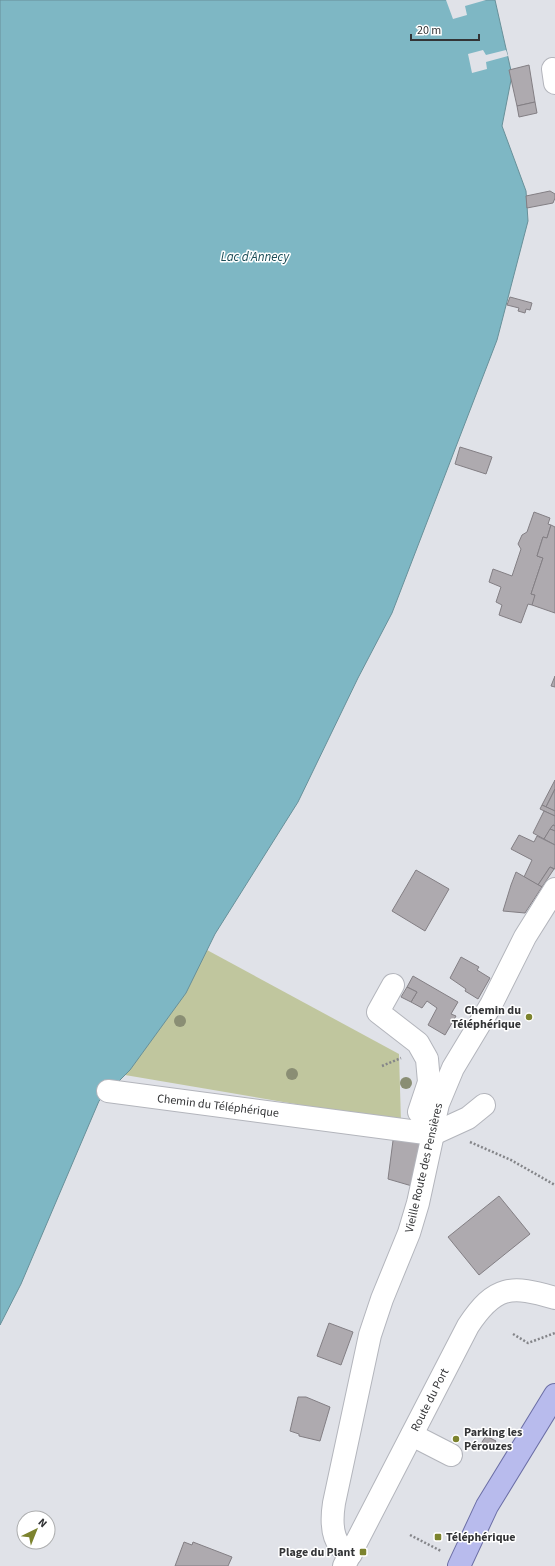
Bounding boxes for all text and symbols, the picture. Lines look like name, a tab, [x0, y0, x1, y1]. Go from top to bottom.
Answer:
scale bar	[411, 16, 479, 42]
text: 20 m	[417, 22, 441, 39]
water label: Lac d'Annecy	[221, 248, 290, 266]
place label: Chemin du Téléphérique	[451, 1002, 521, 1033]
marker: Chemin du Téléphérique	[524, 1012, 534, 1022]
street label: Chemin du Téléphérique	[156, 1090, 280, 1122]
street label: Vieille Route des Pensières	[401, 1102, 447, 1234]
street label: Route du Port	[407, 1365, 453, 1435]
place label: Parking les Pérouzes	[464, 1424, 522, 1455]
marker: Parking les Pérouzes	[451, 1434, 461, 1444]
north arrow	[16, 1510, 56, 1550]
text: N	[35, 1515, 50, 1531]
place label: Téléphérique	[446, 1529, 516, 1546]
marker: Téléphérique	[433, 1532, 443, 1542]
place label: Plage du Plant	[279, 1544, 355, 1561]
marker: Plage du Plant	[358, 1547, 368, 1557]

